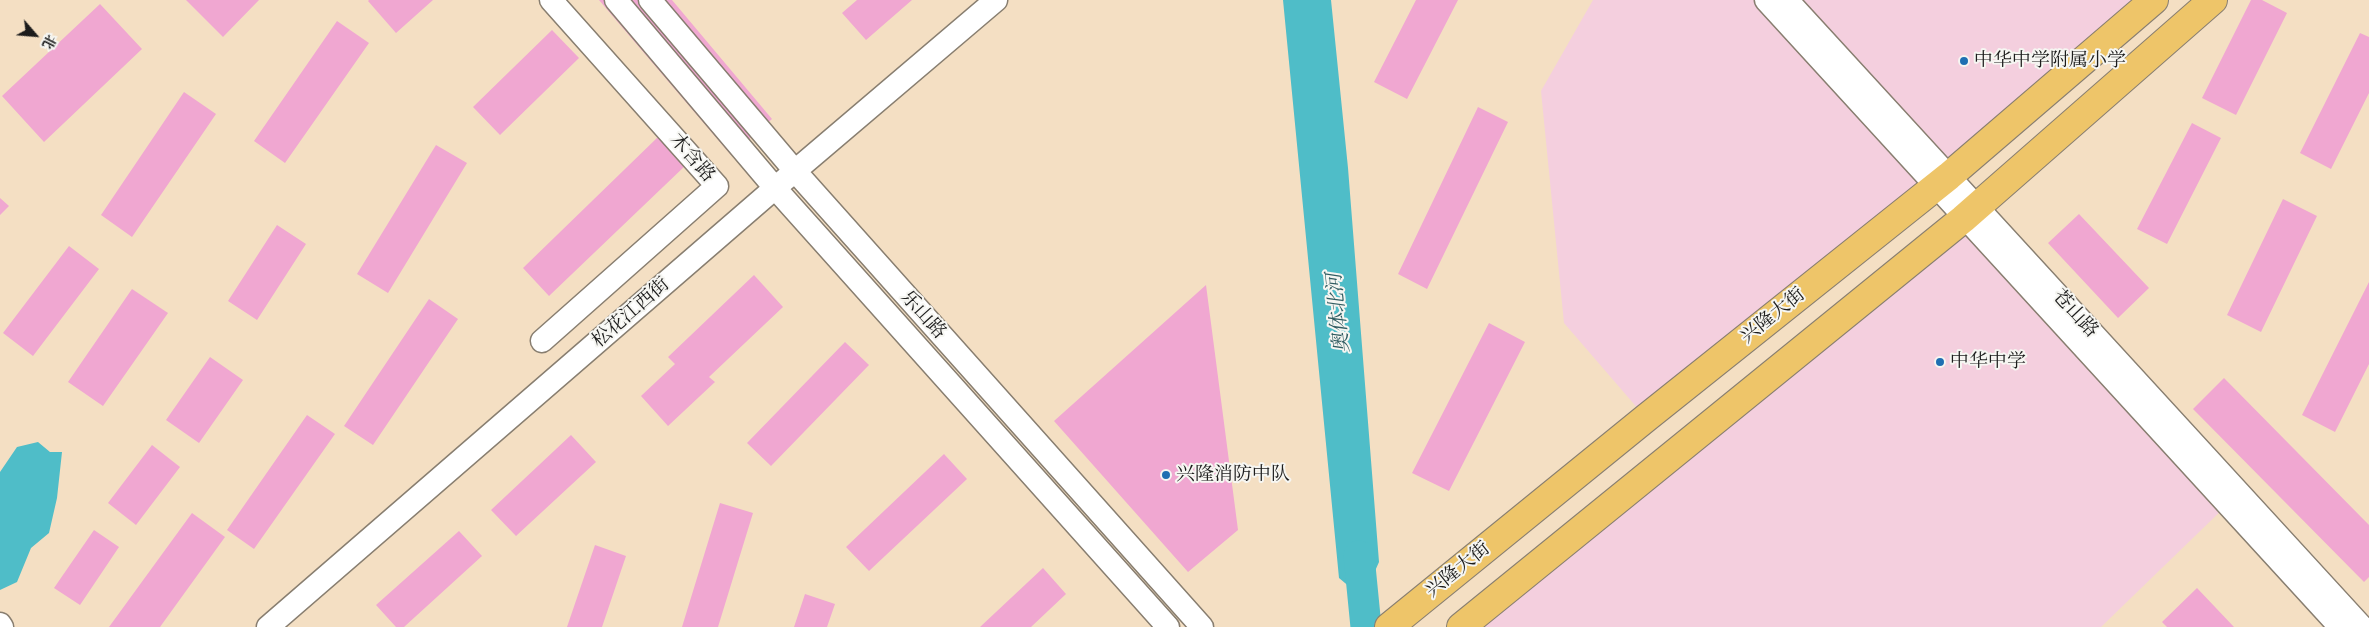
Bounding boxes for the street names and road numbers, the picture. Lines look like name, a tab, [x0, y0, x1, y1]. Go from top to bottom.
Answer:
street label: 木含路	[665, 129, 719, 187]
street label: 松花江西街	[588, 273, 674, 353]
street label: 兴隆大街	[1736, 283, 1810, 349]
street label: 苍山路	[2047, 285, 2103, 343]
street label: 乐山路	[895, 286, 951, 344]
street label: 兴隆大街	[1421, 537, 1495, 603]

